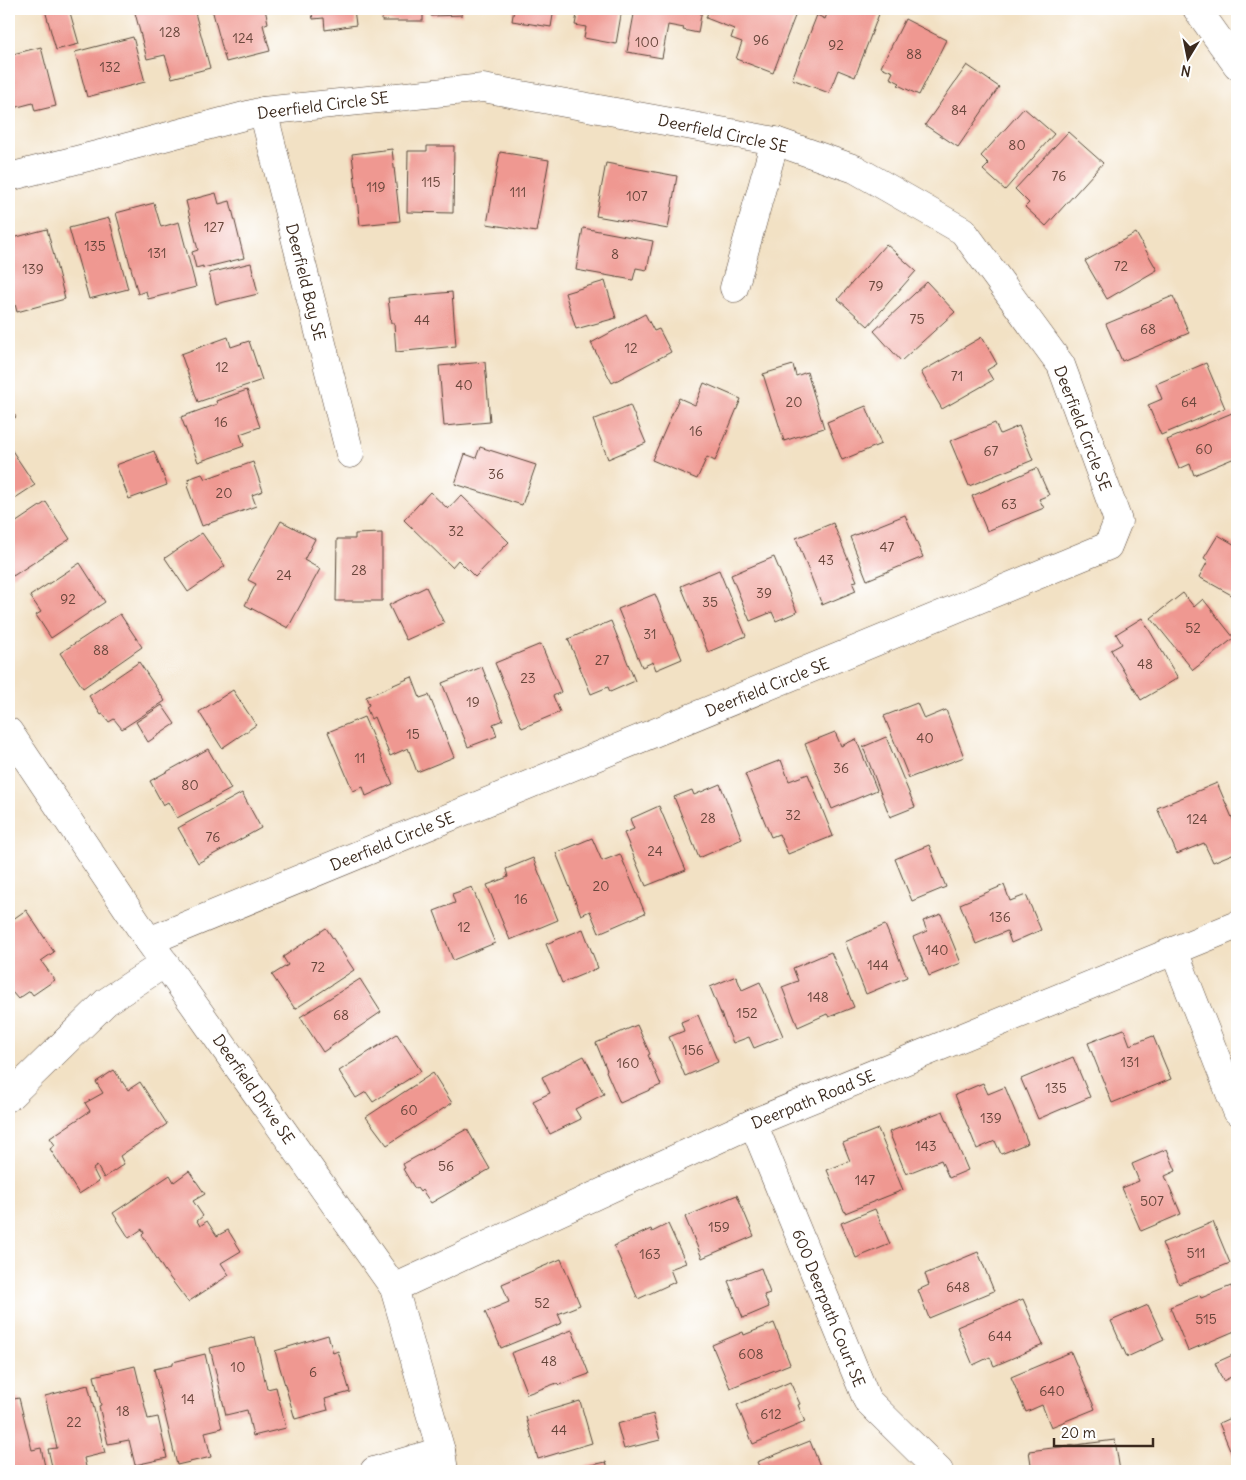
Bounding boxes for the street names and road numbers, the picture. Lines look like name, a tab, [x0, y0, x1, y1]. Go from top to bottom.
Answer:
street label: Deerfield Circle SE	[256, 87, 390, 123]
street label: Deerfield Circle SE	[656, 109, 790, 157]
street label: Deerfield Bay SE	[282, 221, 330, 343]
street label: Deerfield Circle SE	[1050, 363, 1116, 493]
street label: Deerfield Circle SE	[702, 653, 832, 721]
street label: Deerfield Circle SE	[327, 807, 457, 875]
street label: Deerfield Drive SE	[209, 1030, 299, 1148]
street label: Deerpath Road SE	[748, 1065, 878, 1133]
street label: 600 Deerpath Court SE	[788, 1226, 870, 1390]

